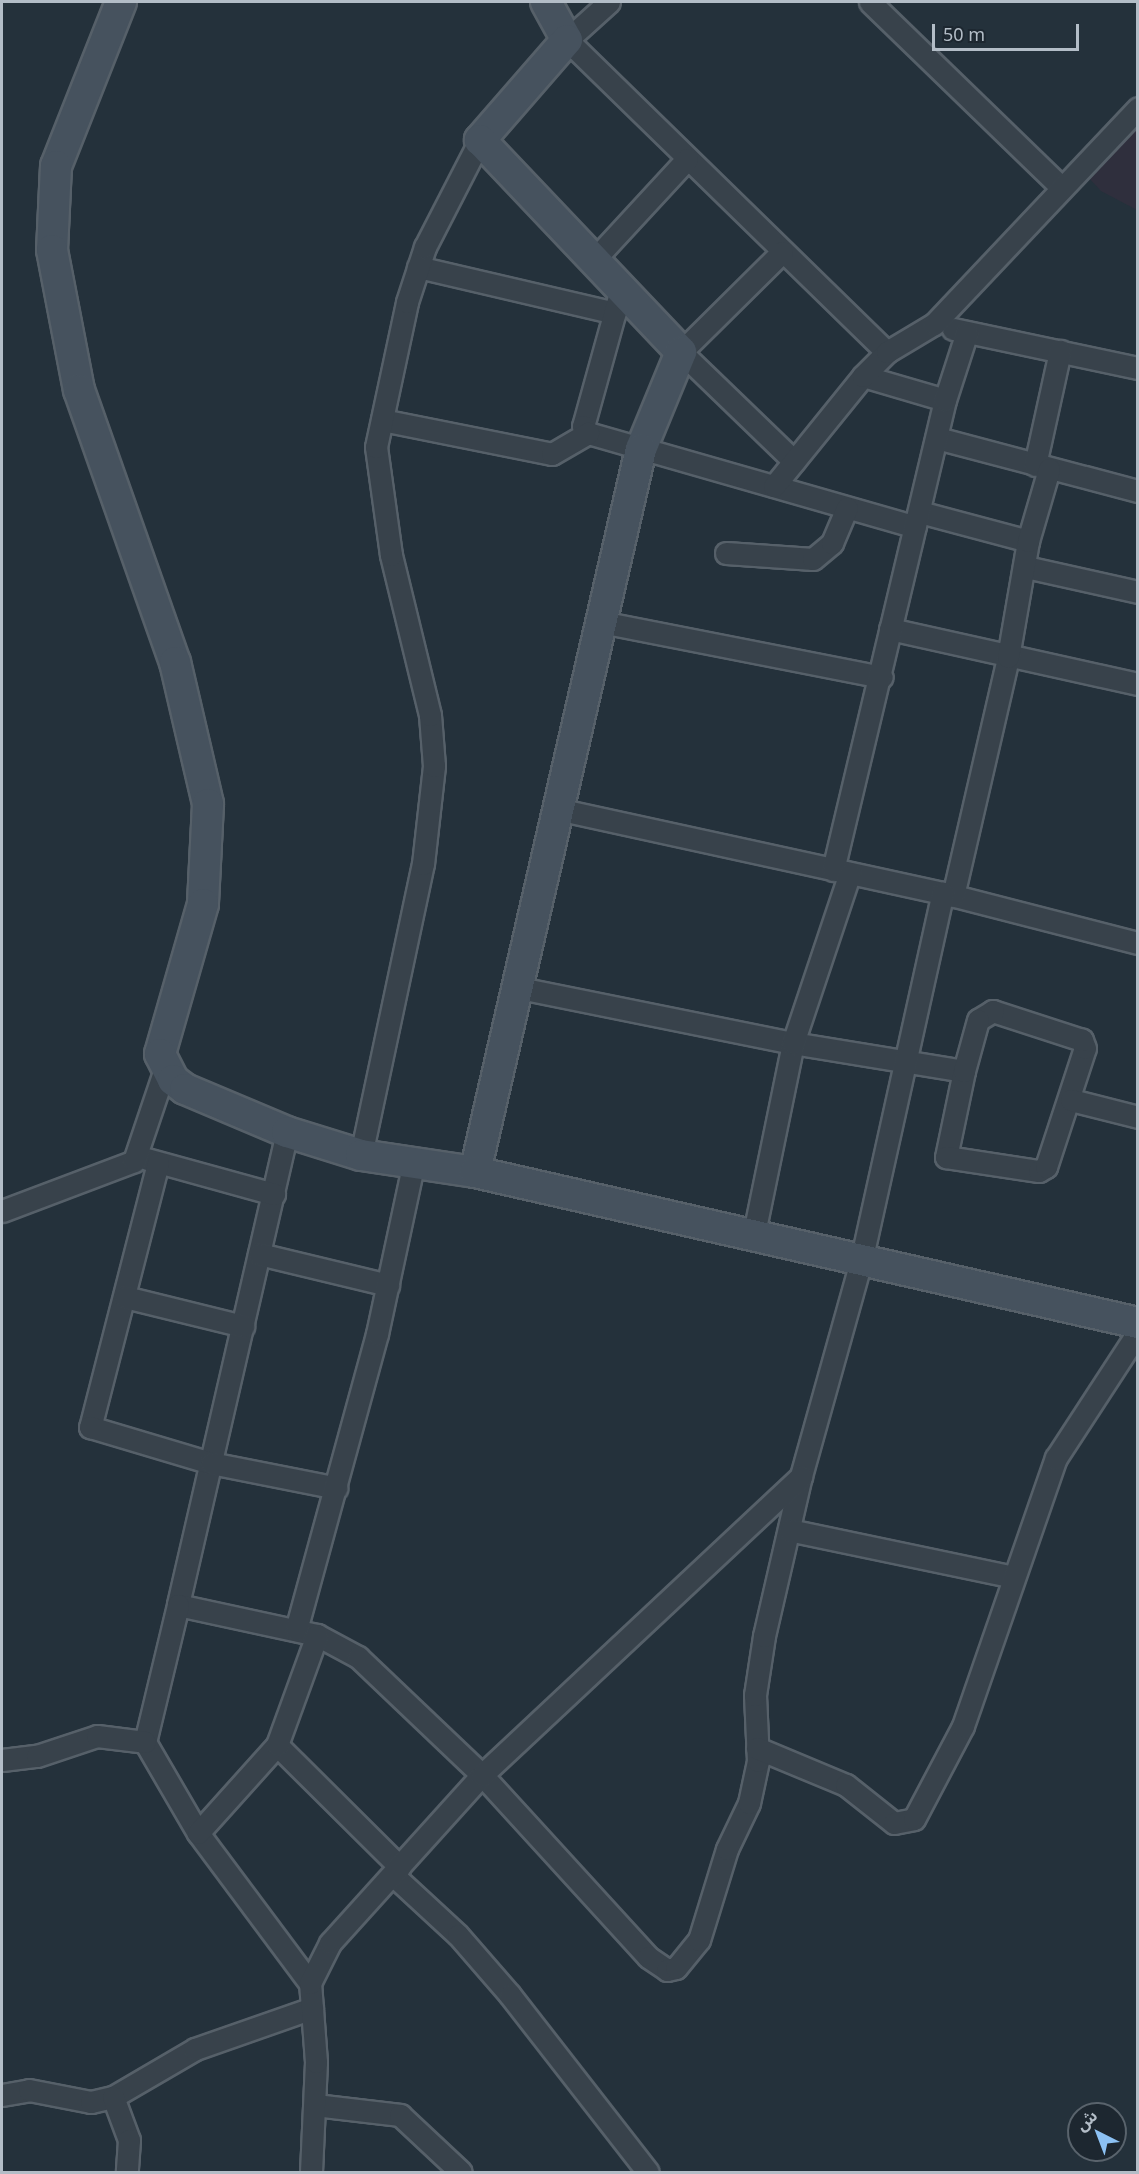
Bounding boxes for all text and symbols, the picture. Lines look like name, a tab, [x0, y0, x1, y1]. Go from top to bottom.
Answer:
scale bar	[935, 12, 1082, 50]
text: 50 m	[943, 22, 985, 46]
north arrow	[1067, 2102, 1127, 2162]
text: ش	[1071, 2105, 1102, 2136]

